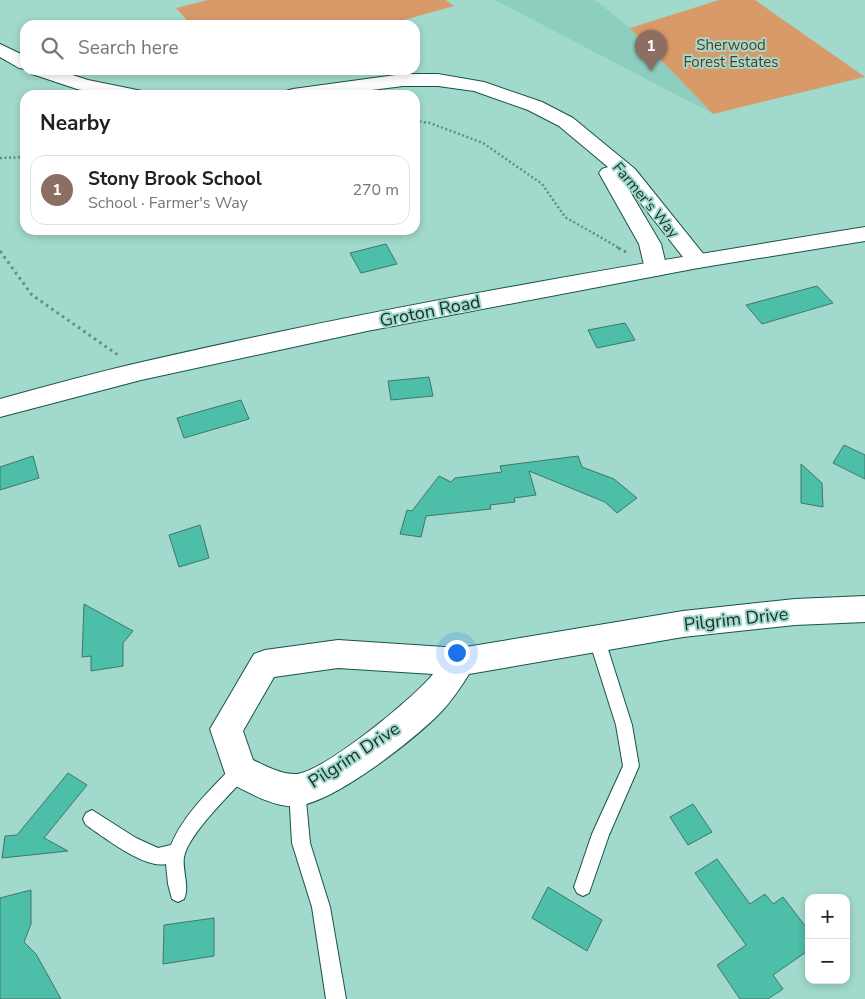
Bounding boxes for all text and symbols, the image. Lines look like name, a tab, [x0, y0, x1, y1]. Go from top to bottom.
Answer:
search box	[20, 20, 420, 75]
pin: 1	[635, 30, 667, 71]
icon: search	[38, 34, 66, 62]
text: Search here	[78, 35, 179, 61]
park label: Sherwood Forest Estates	[683, 35, 779, 72]
text: Nearby	[40, 109, 110, 137]
street label: Farmer's Way	[608, 158, 684, 242]
text: Stony Brook School	[88, 166, 262, 192]
text: 1	[52, 179, 62, 201]
text: 270 m	[352, 179, 399, 201]
text: School · Farmer's Way	[88, 192, 248, 214]
street label: Groton Road	[378, 289, 482, 333]
street label: Pilgrim Drive	[683, 602, 789, 636]
your location	[444, 640, 470, 666]
street label: Pilgrim Drive	[304, 716, 404, 794]
map controls	[805, 894, 850, 984]
button: +	[805, 894, 850, 939]
button: −	[805, 939, 850, 984]

